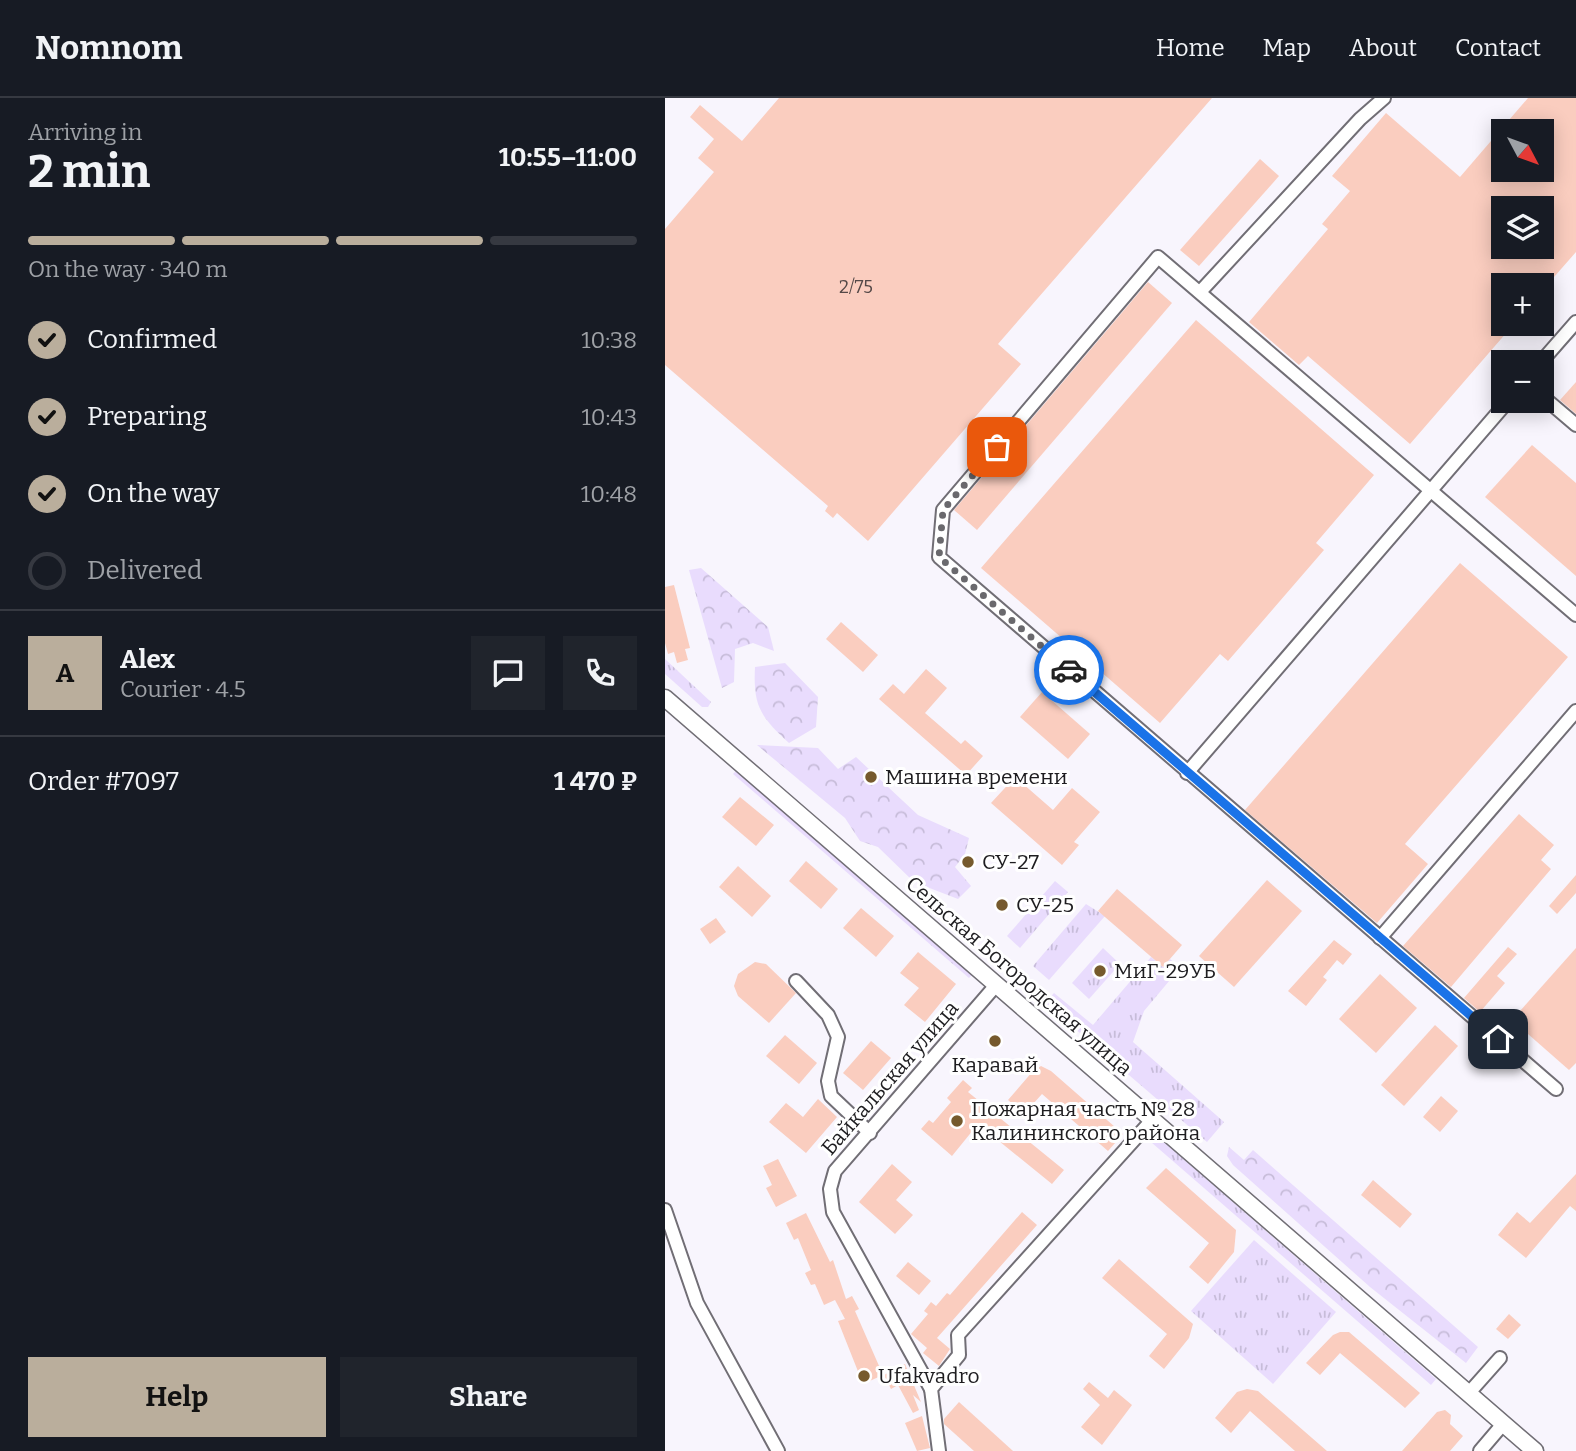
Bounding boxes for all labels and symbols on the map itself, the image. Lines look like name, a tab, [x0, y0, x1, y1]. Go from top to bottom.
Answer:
north arrow	[1491, 119, 1554, 182]
house number: 2/75	[839, 276, 873, 298]
pin	[967, 417, 1027, 477]
courier	[1034, 635, 1104, 705]
place label: Машина времени	[885, 764, 1068, 790]
marker: Машина времени	[863, 769, 879, 785]
place label: СУ-27	[982, 849, 1039, 875]
marker: СУ-27	[960, 854, 976, 870]
street label: Сельская Богородская улица	[901, 871, 1138, 1082]
place label: СУ-25	[1016, 892, 1074, 918]
marker: СУ-25	[994, 897, 1010, 913]
place label: МиГ-29УБ	[1114, 958, 1216, 984]
marker: МиГ-29УБ	[1092, 963, 1108, 979]
street label: Байкальская улица	[816, 995, 964, 1161]
pin	[1468, 1009, 1528, 1069]
marker: Каравай	[987, 1033, 1003, 1049]
place label: Каравай	[952, 1052, 1039, 1078]
place label: Пожарная часть № 28 Калининского района	[971, 1096, 1201, 1146]
marker: Пожарная часть № 28 Калининского района	[949, 1113, 965, 1129]
place label: Ufakvadro	[878, 1363, 979, 1389]
marker: Ufakvadro	[856, 1368, 872, 1384]

